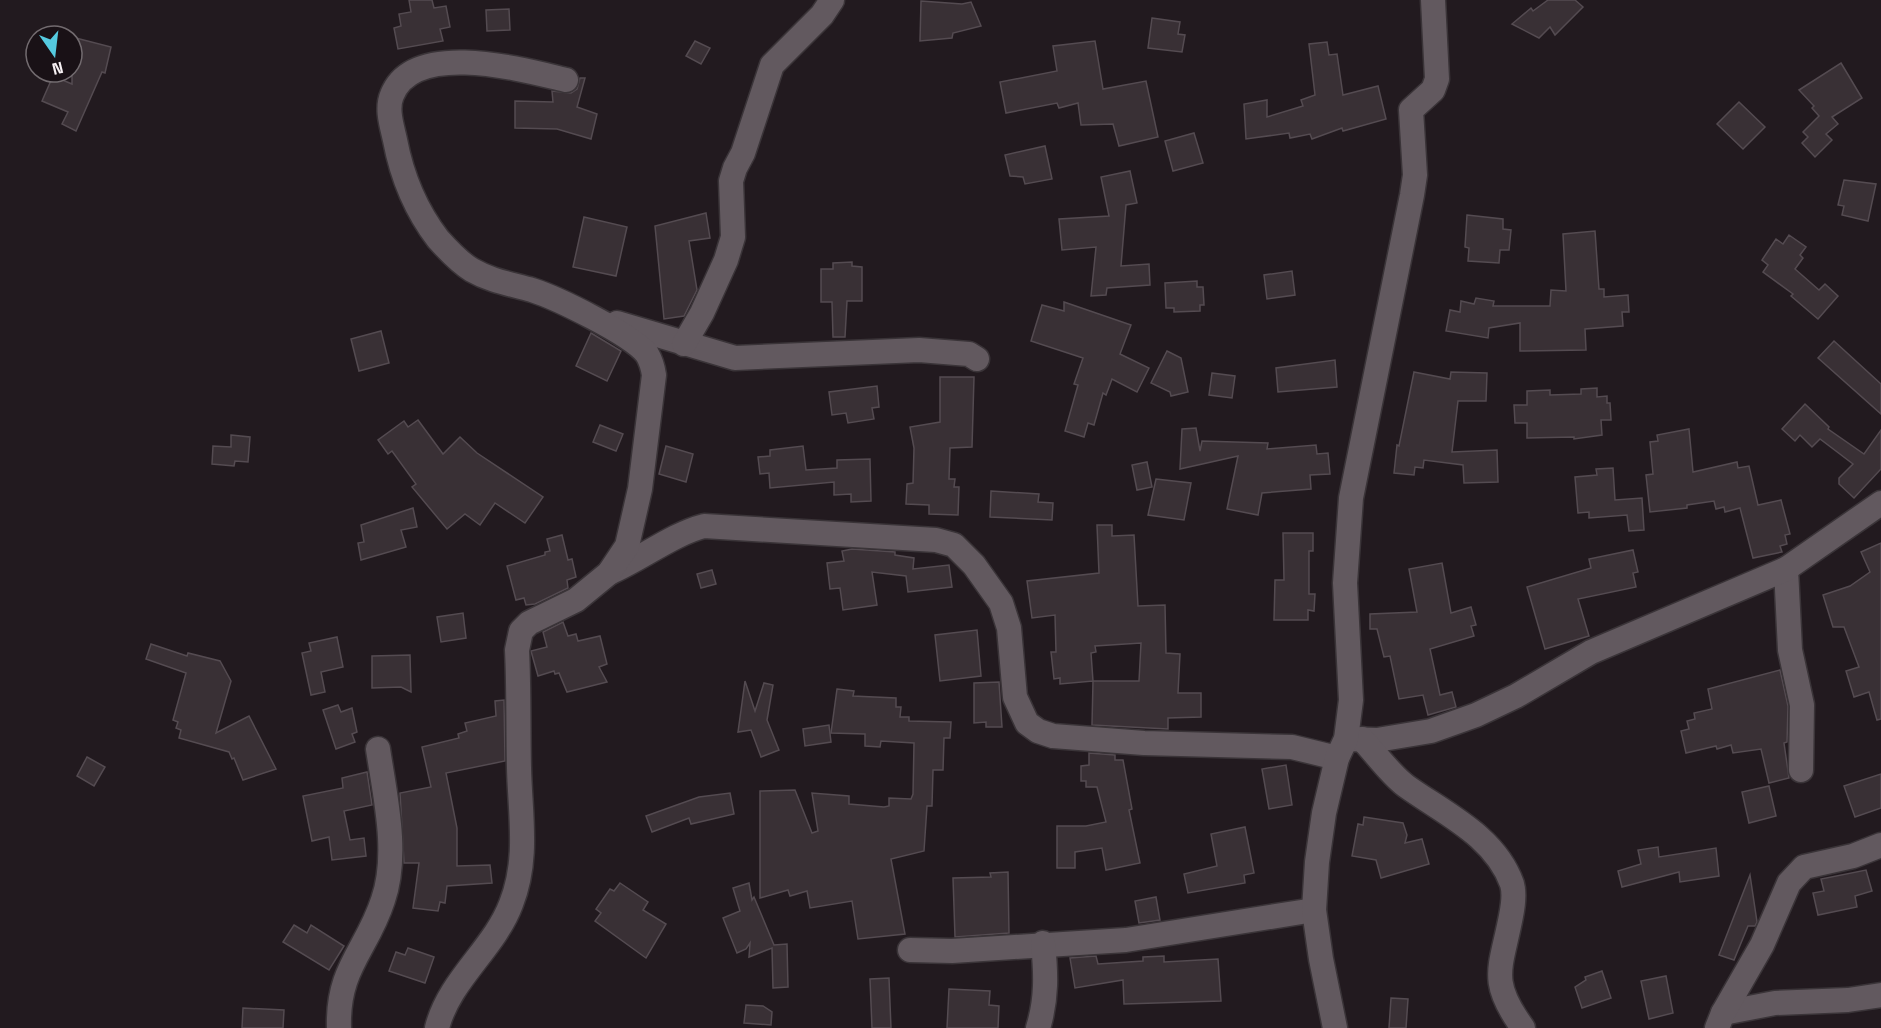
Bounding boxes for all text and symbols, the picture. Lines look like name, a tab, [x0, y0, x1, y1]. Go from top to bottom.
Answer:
north arrow	[24, 24, 84, 84]
text: N	[50, 57, 65, 80]

